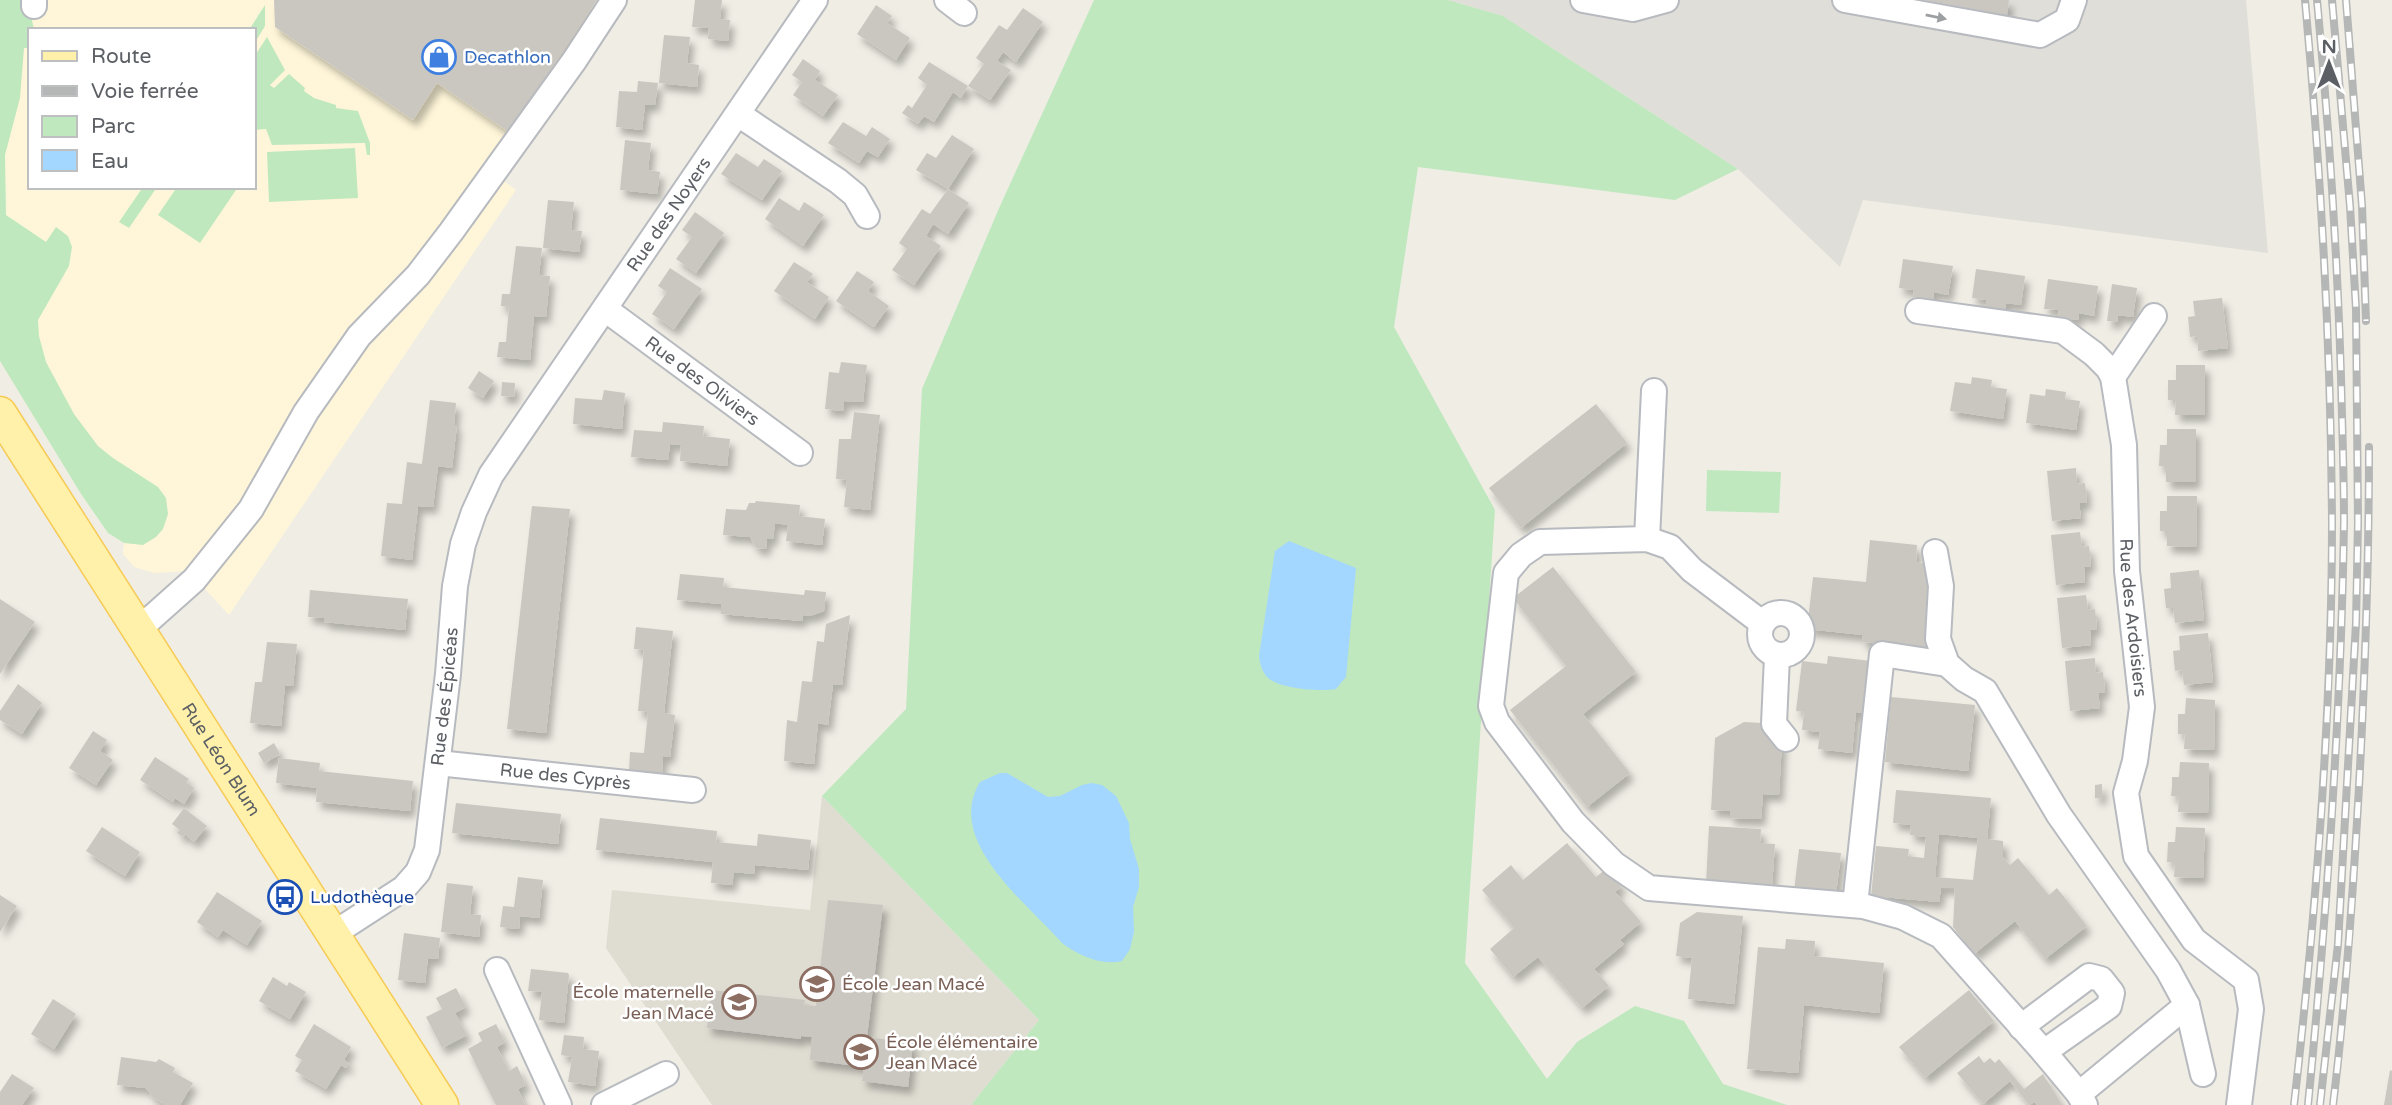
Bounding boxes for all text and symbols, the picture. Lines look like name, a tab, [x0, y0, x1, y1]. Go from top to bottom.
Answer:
one-way arrow	[1925, 12, 1947, 23]
legend	[28, 28, 256, 189]
north arrow	[2294, 28, 2364, 98]
text: N	[2321, 36, 2337, 58]
shop icon: Decathlon	[420, 38, 458, 76]
text: Route	[91, 44, 151, 69]
place label: Decathlon	[464, 46, 551, 68]
text: Voie ferrée	[91, 79, 199, 104]
text: Parc	[91, 114, 135, 139]
text: Eau	[91, 149, 129, 174]
street label: Rue des Noyers	[622, 153, 716, 276]
street label: Rue des Oliviers	[641, 331, 764, 430]
street label: Rue des Ardoisiers	[2115, 538, 2152, 698]
street label: Rue des Épicéas	[426, 627, 463, 767]
street label: Rue Léon Blum	[177, 699, 266, 820]
street label: Rue des Cyprès	[499, 759, 632, 794]
bus stop icon: Ludothèque	[266, 878, 304, 916]
place label: Ludothèque	[310, 886, 414, 908]
school or university icon: École Jean Macé	[798, 965, 836, 1003]
place label: École Jean Macé	[842, 973, 985, 995]
place label: École maternelle Jean Macé	[572, 981, 714, 1024]
school or university icon: École maternelle Jean Macé	[720, 983, 758, 1021]
place label: École élémentaire Jean Macé	[886, 1031, 1038, 1074]
school or university icon: École élémentaire Jean Macé	[842, 1033, 880, 1071]

